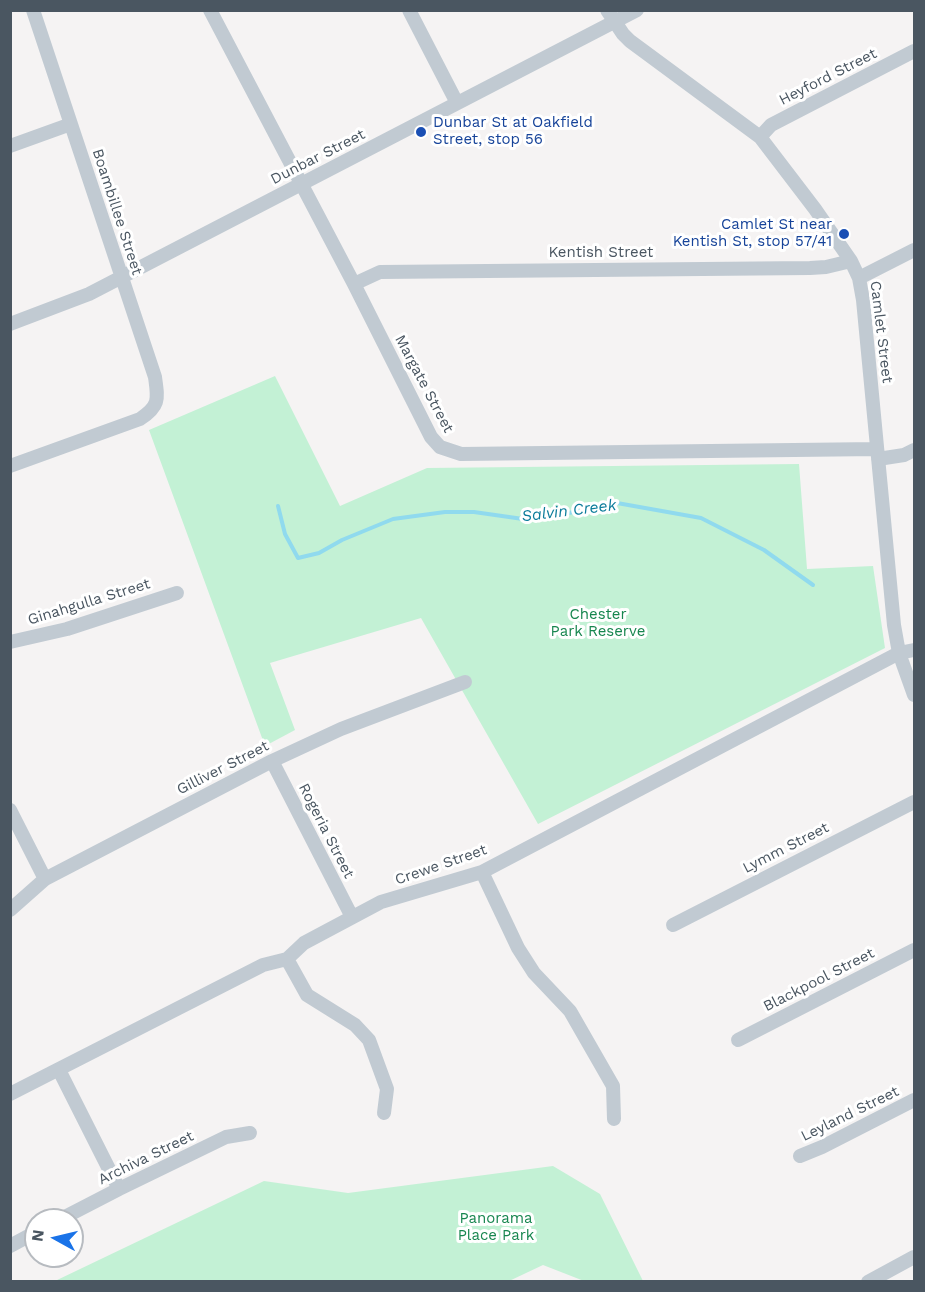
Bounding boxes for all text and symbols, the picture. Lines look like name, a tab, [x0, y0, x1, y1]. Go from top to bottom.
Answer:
street label: Heyford Street	[776, 45, 880, 109]
place label: Dunbar St at Oakfield Street, stop 56	[433, 114, 593, 149]
street label: Dunbar Street	[268, 125, 368, 189]
marker: Dunbar St at Oakfield Street, stop 56	[414, 125, 428, 139]
street label: Boambillee Street	[88, 147, 146, 277]
place label: Camlet St near Kentish St, stop 57/41	[673, 216, 832, 251]
marker: Camlet St near Kentish St, stop 57/41	[837, 227, 851, 241]
street label: Kentish Street	[549, 244, 653, 262]
street label: Camlet Street	[866, 280, 896, 384]
street label: Margate Street	[391, 332, 457, 436]
water label: Salvin Creek	[521, 496, 617, 526]
street label: Ginahgulla Street	[26, 575, 152, 629]
park label: Chester Park Reserve	[551, 606, 645, 641]
street label: Gilliver Street	[174, 737, 272, 799]
street label: Rogeria Street	[294, 780, 358, 882]
street label: Lymm Street	[740, 819, 832, 877]
street label: Crewe Street	[393, 841, 489, 889]
street label: Blackpool Street	[761, 944, 877, 1016]
street label: Leyland Street	[798, 1082, 902, 1146]
street label: Archiva Street	[95, 1127, 197, 1189]
north arrow	[24, 1208, 84, 1268]
park label: Panorama Place Park	[458, 1210, 534, 1245]
text: N	[27, 1229, 48, 1243]

